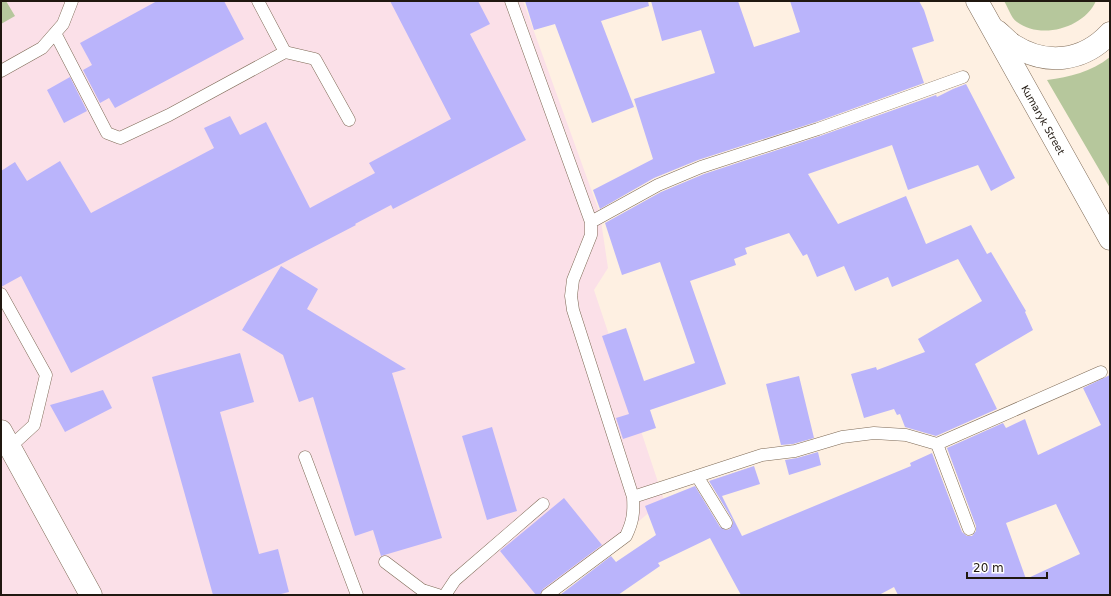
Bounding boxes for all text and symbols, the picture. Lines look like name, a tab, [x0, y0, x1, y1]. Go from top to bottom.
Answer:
street label: Kumaryk Street	[1020, 83, 1067, 156]
scale bar	[967, 554, 1047, 580]
text: 20 m	[973, 561, 1004, 575]

